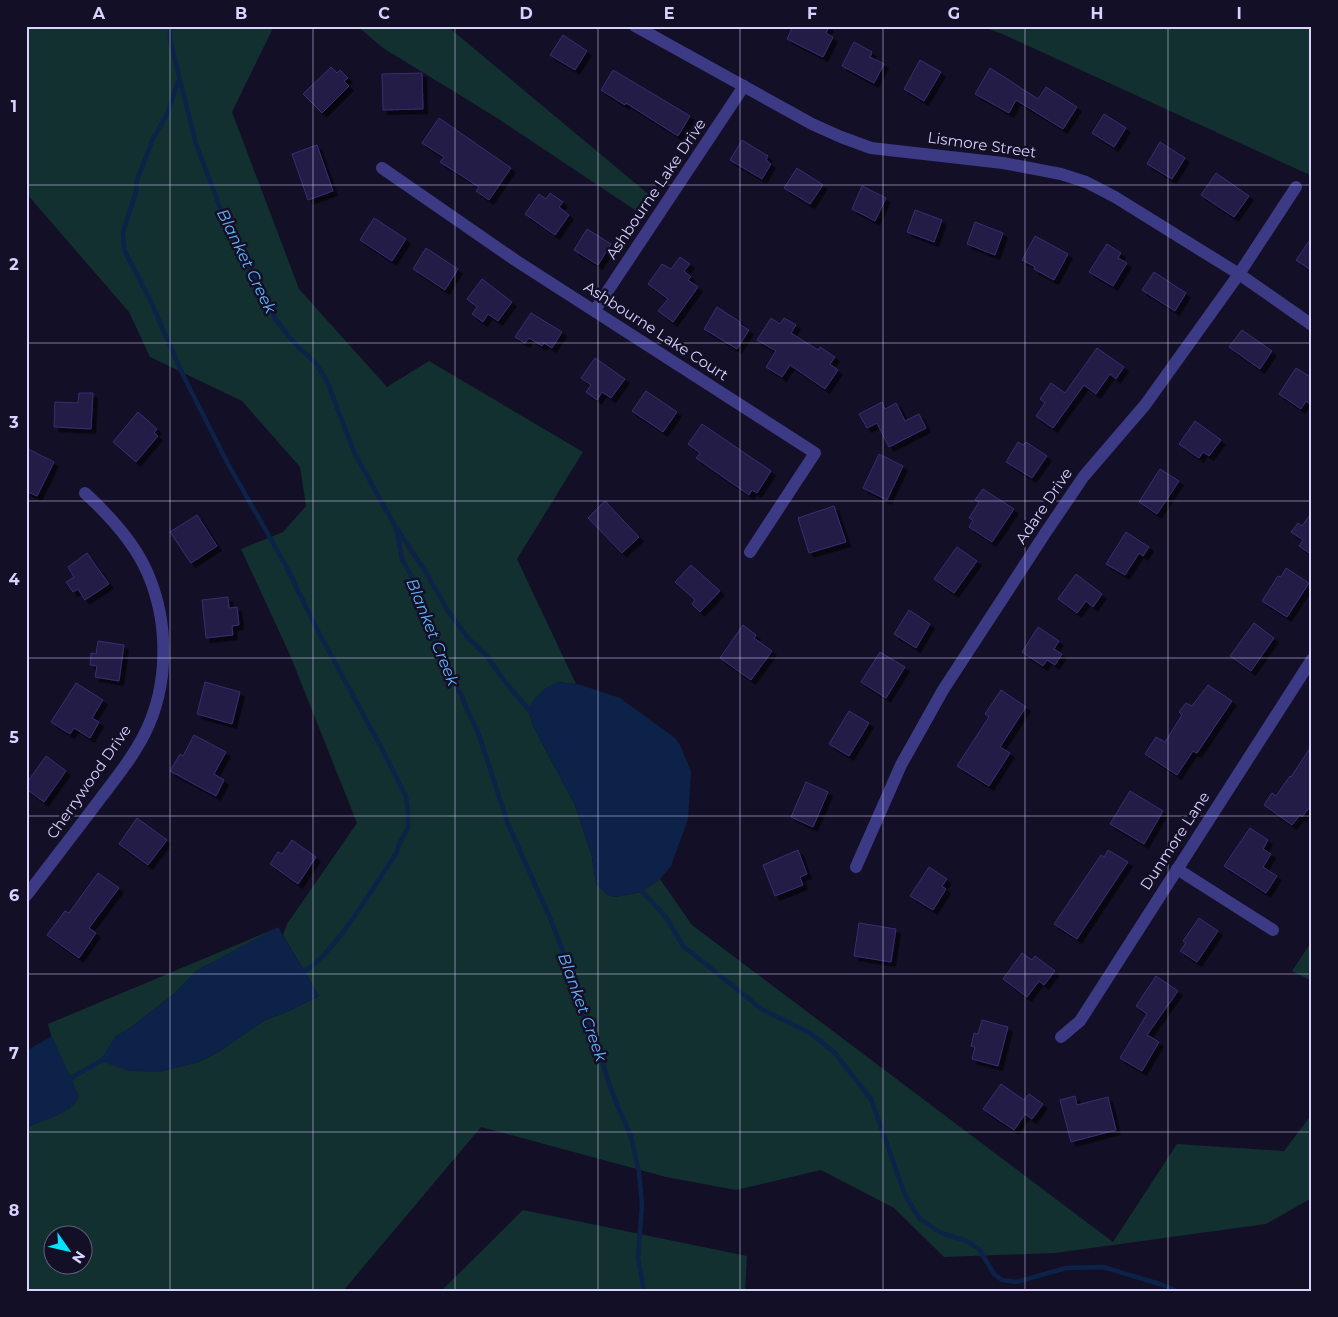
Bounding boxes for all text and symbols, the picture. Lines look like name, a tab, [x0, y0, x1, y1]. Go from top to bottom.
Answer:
text: A	[92, 4, 106, 23]
text: B	[235, 4, 247, 23]
text: C	[378, 4, 390, 23]
text: D	[519, 4, 533, 23]
text: E	[664, 4, 674, 23]
text: F	[807, 4, 817, 23]
text: G	[948, 4, 960, 23]
text: H	[1091, 4, 1103, 23]
text: I	[1236, 4, 1242, 23]
text: 1	[11, 97, 17, 116]
street label: Ashbourne Lake Drive	[601, 115, 710, 263]
street label: Lismore Street	[926, 127, 1038, 162]
water label: Blanket Creek	[213, 206, 281, 318]
text: 2	[9, 255, 19, 274]
street label: Ashbourne Lake Court	[581, 277, 732, 384]
text: 3	[8, 413, 19, 432]
street label: Adare Drive	[1011, 464, 1076, 547]
text: 4	[8, 570, 20, 589]
water label: Blanket Creek	[402, 576, 463, 690]
street label: Cherrywood Drive	[42, 721, 135, 842]
text: 5	[9, 728, 19, 747]
street label: Dunmore Lane	[1136, 788, 1213, 894]
text: 6	[9, 886, 19, 905]
water label: Blanket Creek	[554, 950, 611, 1065]
text: 7	[9, 1044, 19, 1063]
text: 8	[9, 1201, 19, 1220]
north arrow	[42, 1224, 92, 1274]
text: N	[68, 1248, 89, 1267]

